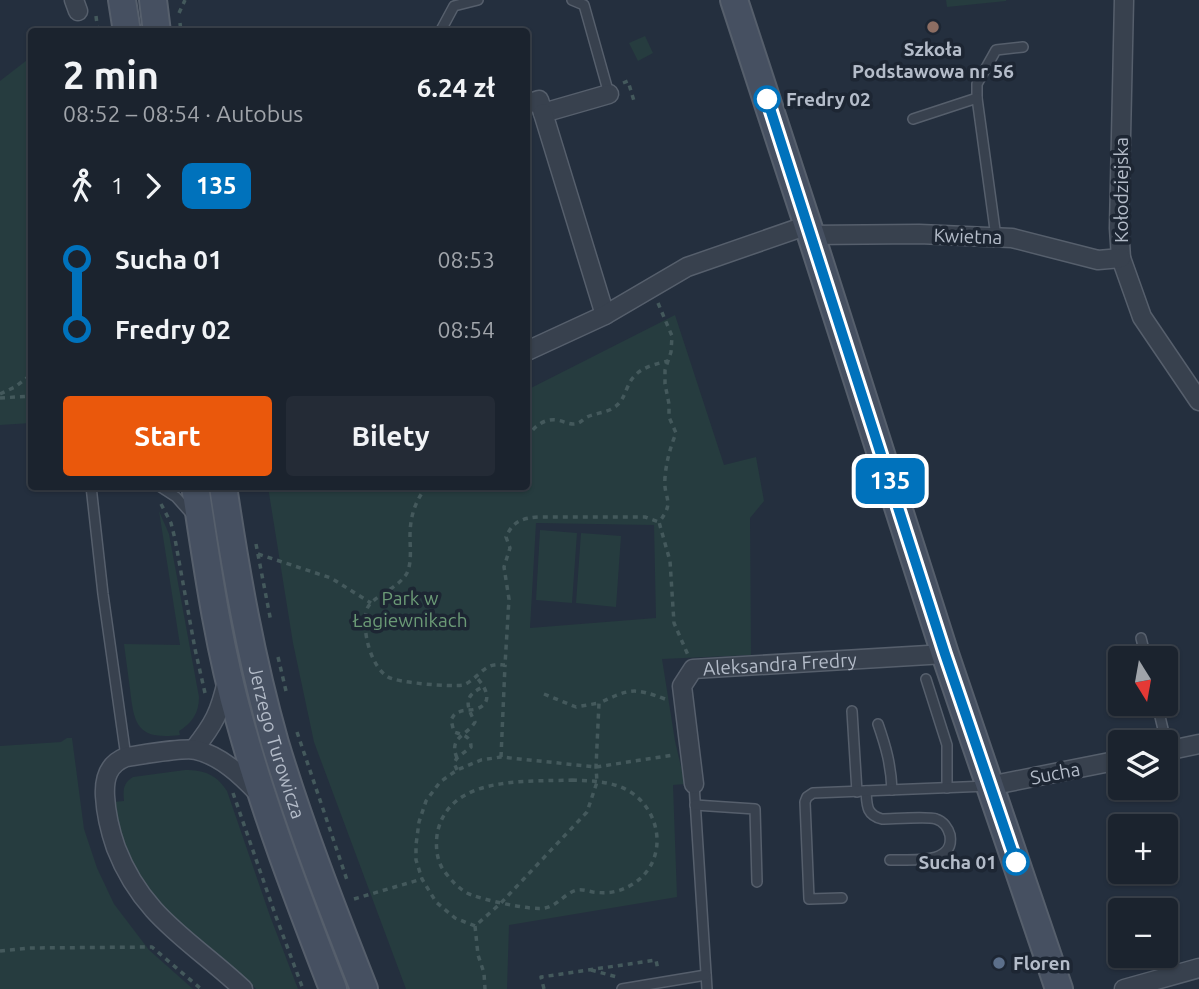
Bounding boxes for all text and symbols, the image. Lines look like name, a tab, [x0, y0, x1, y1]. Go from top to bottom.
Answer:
marker: Szkoła Podstawowa nr 56	[925, 19, 941, 35]
place label: Szkoła Podstawowa nr 56	[852, 38, 1014, 82]
text: 2 min	[63, 54, 159, 96]
text: 6.24 zł	[417, 73, 495, 102]
marker: Fredry 02	[754, 86, 780, 112]
place label: Fredry 02	[786, 88, 871, 110]
text: 08:52 – 08:54 · Autobus	[63, 101, 303, 126]
street label: Kołodziejska	[1110, 137, 1132, 243]
icon: walk	[63, 167, 101, 205]
icon: forward	[134, 167, 172, 205]
text: 135	[196, 172, 237, 199]
text: 1	[111, 173, 124, 198]
street label: Kwietna	[933, 224, 1003, 248]
text: Sucha 01	[115, 245, 223, 274]
text: 08:53	[437, 247, 495, 272]
text: Fredry 02	[115, 315, 231, 344]
text: 08:54	[437, 317, 495, 342]
button: Start	[63, 396, 272, 476]
button: Bilety	[286, 396, 495, 476]
line badge: 135	[850, 458, 930, 504]
text: 135	[870, 467, 910, 494]
park label: Park w Łagiewnikach	[352, 587, 468, 631]
north arrow	[1108, 646, 1178, 716]
map controls	[1108, 646, 1178, 968]
street label: Aleksandra Fredry	[702, 648, 857, 679]
street label: Jerzego Turowicza	[245, 663, 310, 822]
button: layers	[1108, 730, 1178, 800]
street label: Sucha	[1028, 757, 1082, 789]
button: +	[1108, 814, 1178, 884]
marker: Sucha 01	[1003, 849, 1029, 875]
place label: Sucha 01	[918, 851, 997, 873]
button: −	[1108, 898, 1178, 968]
place label: Floren	[1013, 952, 1071, 974]
marker: Floren	[991, 955, 1007, 971]

